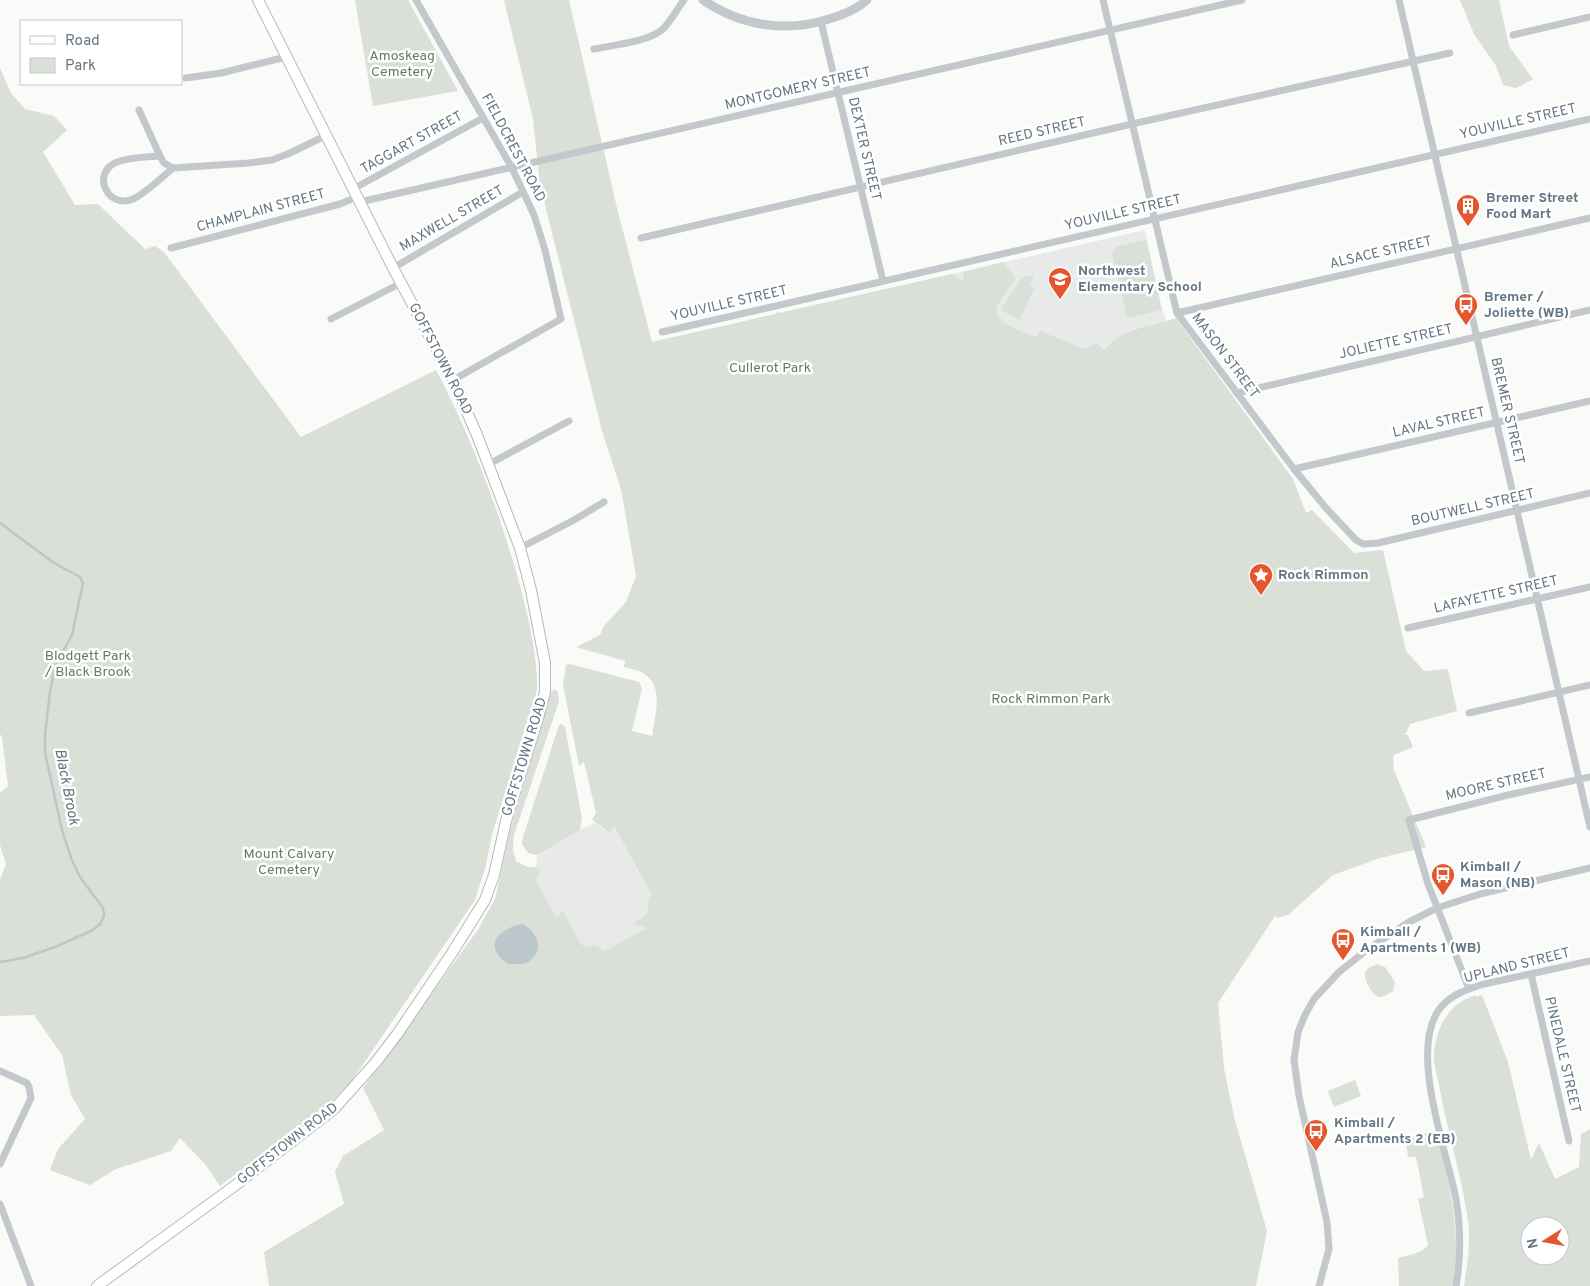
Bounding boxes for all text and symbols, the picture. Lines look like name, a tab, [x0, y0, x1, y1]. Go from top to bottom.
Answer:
legend	[20, 20, 182, 85]
text: Road	[65, 32, 100, 51]
park label: Amoskeag Cemetery	[369, 48, 435, 81]
text: Park	[65, 57, 96, 76]
street label: MONTGOMERY STREET	[723, 64, 873, 114]
street label: FIELDCREST ROAD	[477, 91, 549, 205]
street label: DEXTER STREET	[844, 96, 884, 202]
street label: YOUVILLE STREET	[1458, 100, 1578, 144]
street label: TAGGART STREET	[358, 108, 466, 178]
street label: REED STREET	[997, 114, 1087, 150]
street label: MAXWELL STREET	[397, 182, 507, 256]
street label: CHAMPLAIN STREET	[195, 186, 327, 236]
place label: Bremer Street Food Mart	[1486, 190, 1579, 223]
street label: YOUVILLE STREET	[1063, 191, 1183, 235]
building icon: Bremer Street Food Mart	[1455, 193, 1481, 227]
street label: ALSACE STREET	[1328, 233, 1434, 273]
place label: Northwest Elementary School	[1078, 263, 1202, 296]
school or university icon: Northwest Elementary School	[1047, 266, 1073, 300]
street label: YOUVILLE STREET	[669, 282, 789, 326]
place label: Bremer / Joliette (WB)	[1484, 289, 1569, 322]
bus stop icon: Bremer / Joliette (WB)	[1453, 292, 1479, 326]
street label: GOFFSTOWN ROAD	[404, 300, 476, 418]
street label: MASON STREET	[1187, 310, 1263, 402]
street label: JOLIETTE STREET	[1337, 321, 1455, 363]
street label: BREMER STREET	[1486, 356, 1528, 466]
park label: Cullerot Park	[729, 360, 811, 377]
street label: LAVAL STREET	[1391, 404, 1487, 442]
street label: BOUTWELL STREET	[1410, 486, 1536, 530]
place icon: Rock Rimmon	[1248, 562, 1274, 596]
place label: Rock Rimmon	[1278, 567, 1369, 584]
street label: LAFAYETTE STREET	[1432, 572, 1560, 618]
park label: Blodgett Park / Black Brook	[44, 648, 131, 681]
park label: Rock Rimmon Park	[991, 691, 1111, 708]
street label: GOFFSTOWN ROAD	[499, 696, 551, 818]
water label: Black Brook	[49, 747, 83, 827]
street label: MOORE STREET	[1444, 765, 1548, 805]
park label: Mount Calvary Cemetery	[244, 846, 334, 879]
place label: Kimball / Mason (NB)	[1460, 859, 1535, 892]
bus stop icon: Kimball / Mason (NB)	[1430, 862, 1456, 896]
place label: Kimball / Apartments 1 (WB)	[1360, 924, 1481, 957]
bus stop icon: Kimball / Apartments 1 (WB)	[1330, 927, 1356, 961]
street label: UPLAND STREET	[1462, 945, 1572, 987]
street label: PINEDALE STREET	[1540, 995, 1584, 1115]
street label: GOFFSTOWN ROAD	[234, 1099, 342, 1189]
place label: Kimball / Apartments 2 (EB)	[1334, 1115, 1455, 1148]
bus stop icon: Kimball / Apartments 2 (EB)	[1303, 1118, 1329, 1152]
north arrow	[1520, 1216, 1570, 1266]
text: N	[1524, 1237, 1543, 1250]

